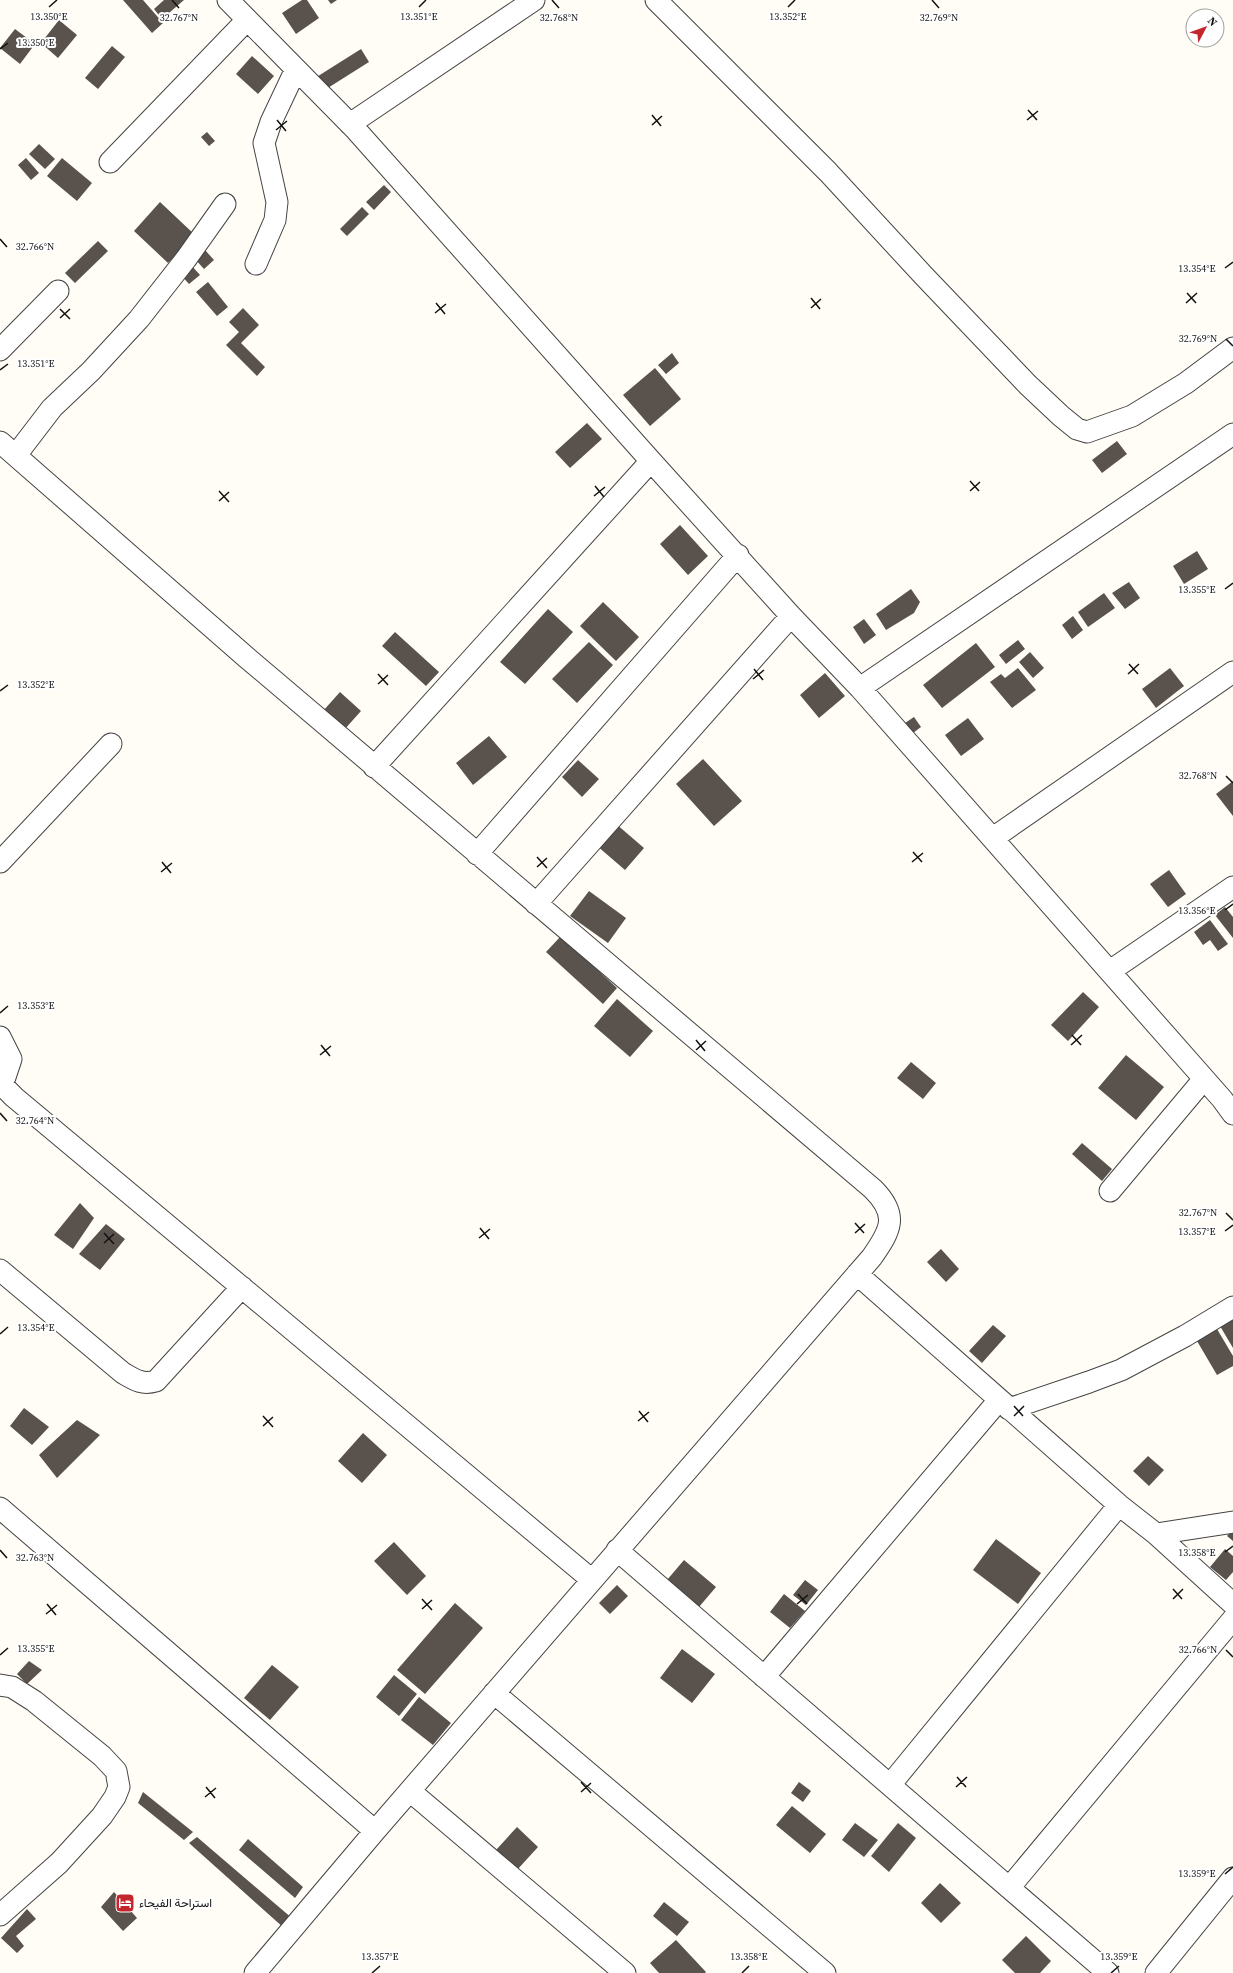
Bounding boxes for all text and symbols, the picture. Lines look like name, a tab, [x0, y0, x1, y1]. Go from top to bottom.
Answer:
north arrow	[1185, 8, 1225, 48]
text: 13.350°E	[30, 10, 68, 23]
text: 13.351°E	[400, 10, 438, 23]
text: 13.352°E	[769, 10, 807, 23]
text: 32.767°N	[160, 11, 198, 24]
text: 32.768°N	[540, 11, 578, 24]
text: 32.769°N	[920, 11, 958, 24]
text: N	[1204, 14, 1220, 30]
text: 13.350°E	[17, 36, 55, 49]
text: 32.766°N	[16, 240, 54, 253]
text: 13.354°E	[1178, 262, 1216, 275]
text: 32.769°N	[1179, 332, 1217, 345]
text: 13.351°E	[17, 357, 55, 370]
text: 13.355°E	[1178, 583, 1216, 596]
text: 13.352°E	[17, 678, 55, 691]
text: 32.768°N	[1179, 769, 1217, 782]
text: 13.356°E	[1178, 904, 1216, 917]
text: 13.353°E	[17, 999, 55, 1012]
text: 32.764°N	[16, 1114, 54, 1127]
text: 32.767°N	[1179, 1206, 1217, 1219]
text: 13.357°E	[1178, 1225, 1216, 1238]
text: 13.354°E	[17, 1321, 55, 1334]
text: 13.358°E	[1178, 1546, 1216, 1559]
text: 32.763°N	[16, 1551, 54, 1564]
text: 13.355°E	[17, 1642, 55, 1655]
text: 32.766°N	[1179, 1643, 1217, 1656]
text: 13.359°E	[1178, 1867, 1216, 1880]
hotel icon: استراحة الفيحاء	[114, 1892, 136, 1914]
place label: استراحة الفيحاء	[139, 1895, 212, 1911]
text: 13.357°E	[361, 1950, 399, 1963]
text: 13.358°E	[730, 1950, 768, 1963]
text: 13.359°E	[1100, 1950, 1138, 1963]

